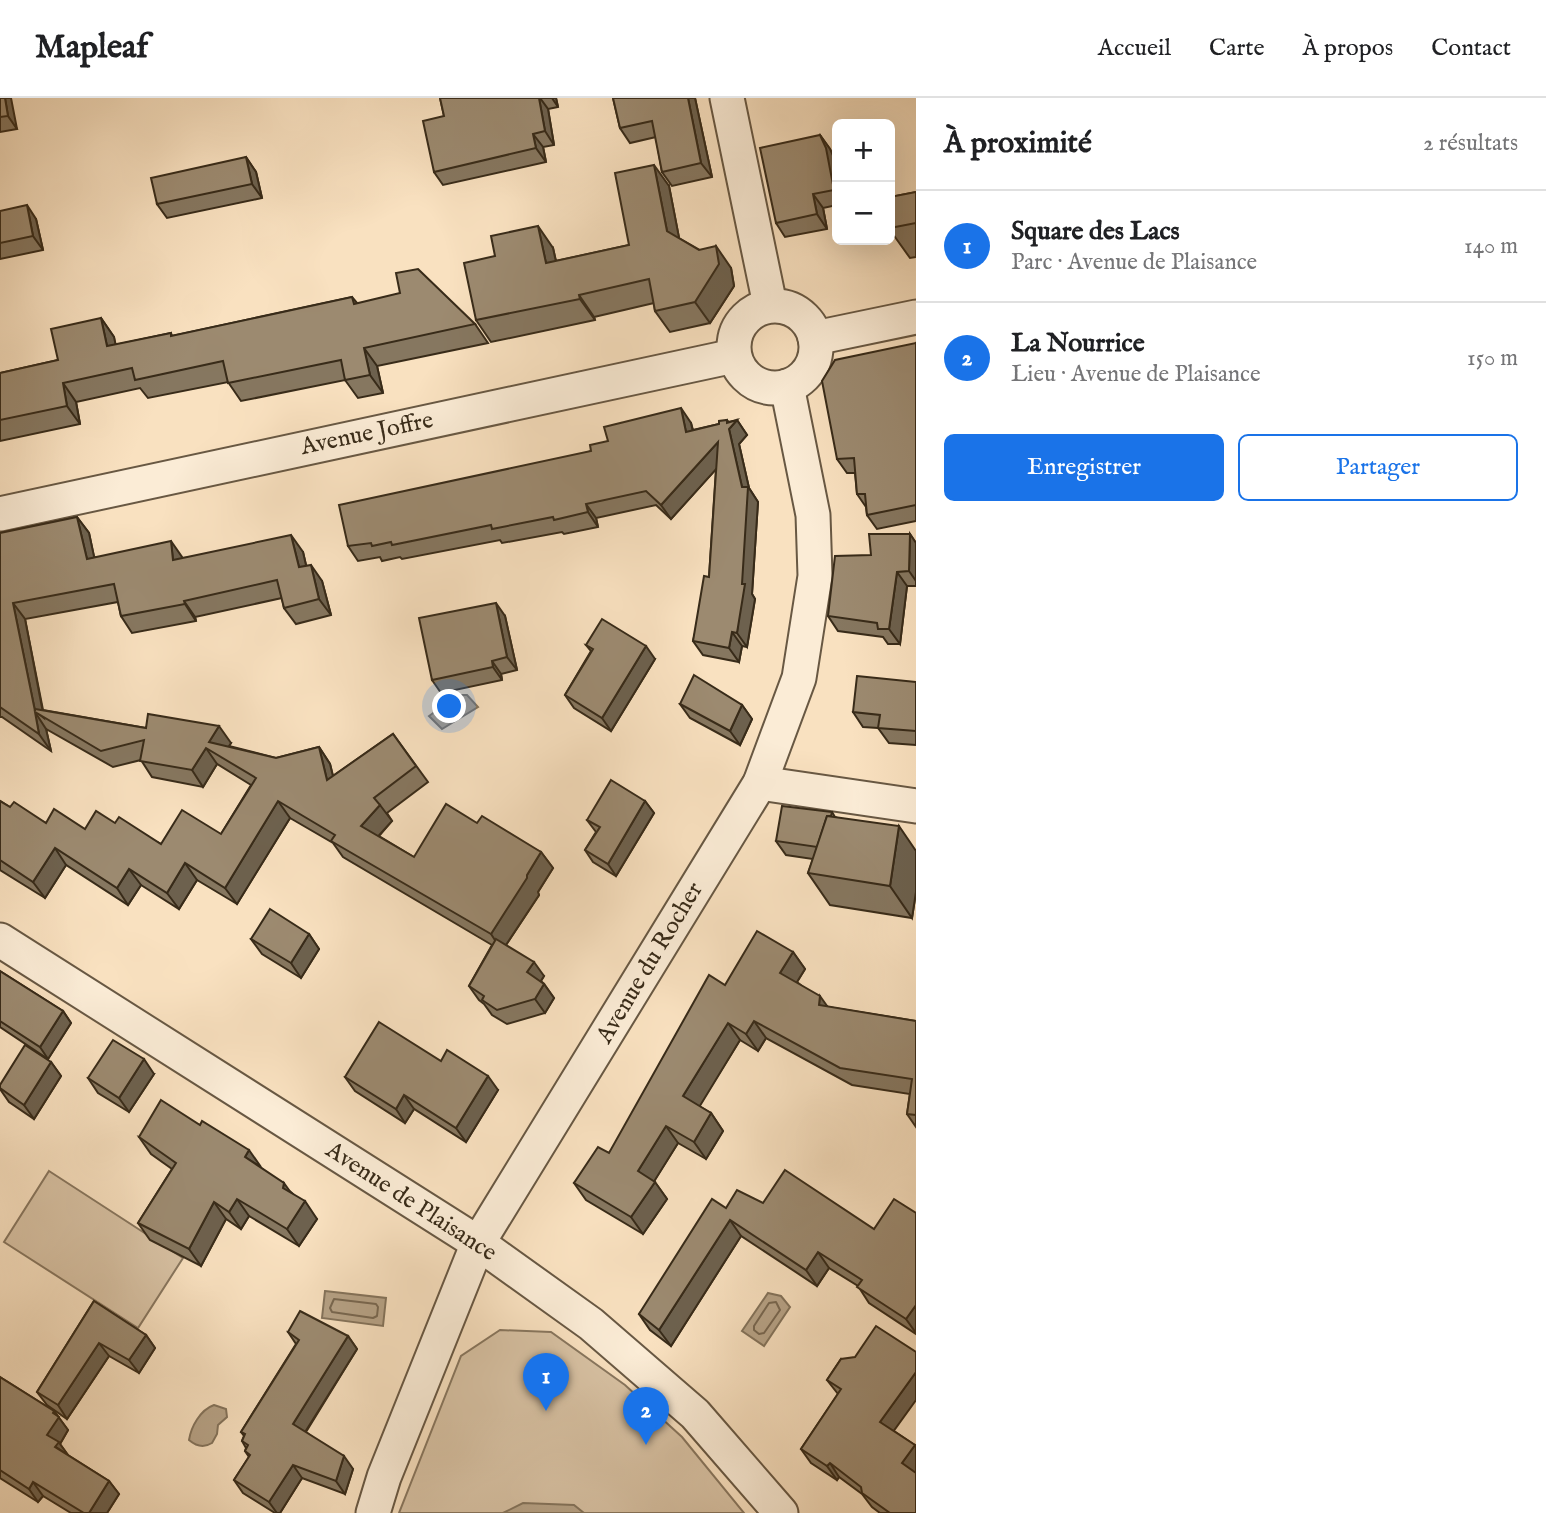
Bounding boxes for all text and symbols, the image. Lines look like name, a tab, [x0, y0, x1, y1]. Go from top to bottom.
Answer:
text: Mapleaf	[35, 27, 148, 69]
text: Accueil	[1098, 33, 1171, 64]
text: Carte	[1209, 33, 1265, 64]
text: À propos	[1303, 33, 1393, 64]
text: Contact	[1431, 33, 1511, 64]
map controls	[832, 119, 895, 245]
button: +	[832, 119, 895, 182]
text: À proximité	[944, 125, 1092, 163]
text: 2 résultats	[1423, 129, 1518, 158]
button: −	[832, 182, 895, 245]
text: Square des Lacs	[1011, 215, 1180, 248]
text: 1	[963, 232, 971, 261]
text: 140 m	[1464, 232, 1518, 261]
text: Parc · Avenue de Plaisance	[1011, 248, 1257, 277]
text: La Nourrice	[1011, 327, 1145, 360]
text: 2	[962, 344, 972, 373]
text: 150 m	[1467, 344, 1518, 373]
text: Lieu · Avenue de Plaisance	[1011, 360, 1261, 389]
street label: Avenue Joffre	[297, 405, 436, 463]
button: Enregistrer	[944, 434, 1224, 501]
button: Partager	[1238, 434, 1518, 501]
your location	[432, 689, 466, 723]
street label: Avenue du Rocher	[589, 876, 710, 1050]
street label: Avenue de Plaisance	[319, 1135, 502, 1269]
pin: 1	[523, 1353, 569, 1411]
pin: 2	[623, 1387, 669, 1445]

